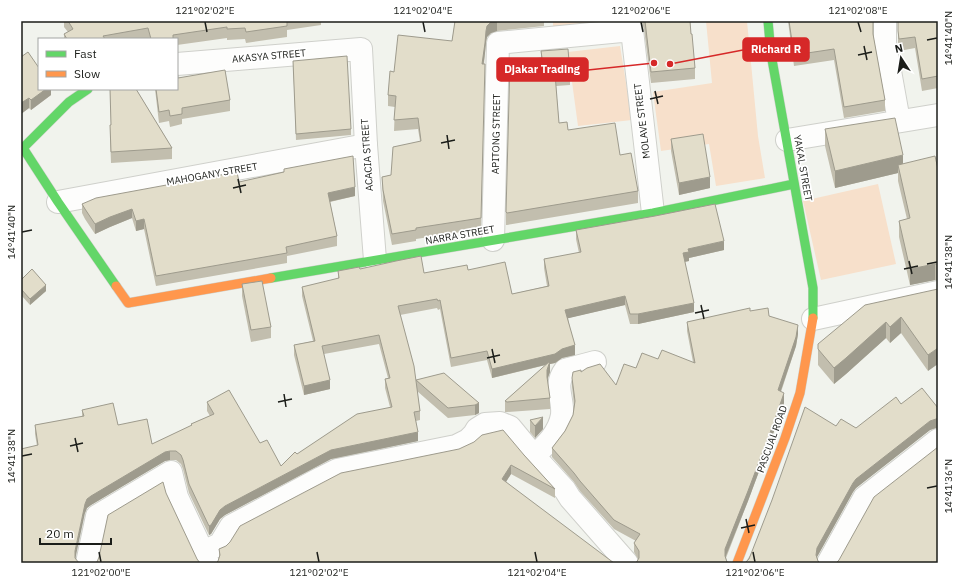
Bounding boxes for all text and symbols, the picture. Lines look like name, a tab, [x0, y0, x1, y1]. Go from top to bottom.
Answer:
text: 121°02'02"E	[175, 4, 235, 17]
text: 121°02'04"E	[393, 4, 453, 17]
text: 121°02'06"E	[611, 4, 671, 17]
text: 121°02'08"E	[828, 4, 888, 17]
text: 14°41'40"N	[942, 11, 955, 65]
legend	[38, 38, 178, 90]
callout: Richard R	[743, 38, 809, 61]
north arrow	[881, 38, 921, 78]
text: N	[894, 41, 904, 56]
text: Richard R	[751, 42, 801, 56]
text: Fast	[74, 46, 97, 61]
street label: AKASYA STREET	[231, 46, 307, 66]
callout: Djakar Trading	[497, 58, 588, 81]
text: Djakar Trading	[504, 62, 581, 76]
text: Slow	[74, 66, 100, 81]
street label: MOLAVE STREET	[631, 82, 653, 159]
street label: APITONG STREET	[489, 93, 503, 174]
street label: ACACIA STREET	[358, 118, 376, 192]
street label: YAKAL STREET	[791, 134, 815, 202]
street label: MAHOGANY STREET	[165, 160, 259, 188]
text: 14°41'40"N	[5, 205, 18, 259]
street label: NARRA STREET	[424, 222, 496, 247]
text: 14°41'38"N	[942, 235, 955, 289]
street label: PASCUAL ROAD	[754, 403, 790, 475]
text: 14°41'38"N	[5, 429, 18, 483]
text: 14°41'36"N	[942, 459, 955, 513]
scale bar	[40, 520, 111, 546]
text: 20 m	[46, 526, 74, 541]
text: 121°02'00"E	[71, 566, 131, 579]
text: 121°02'02"E	[289, 566, 349, 579]
text: 121°02'04"E	[507, 566, 567, 579]
text: 121°02'06"E	[725, 566, 785, 579]

